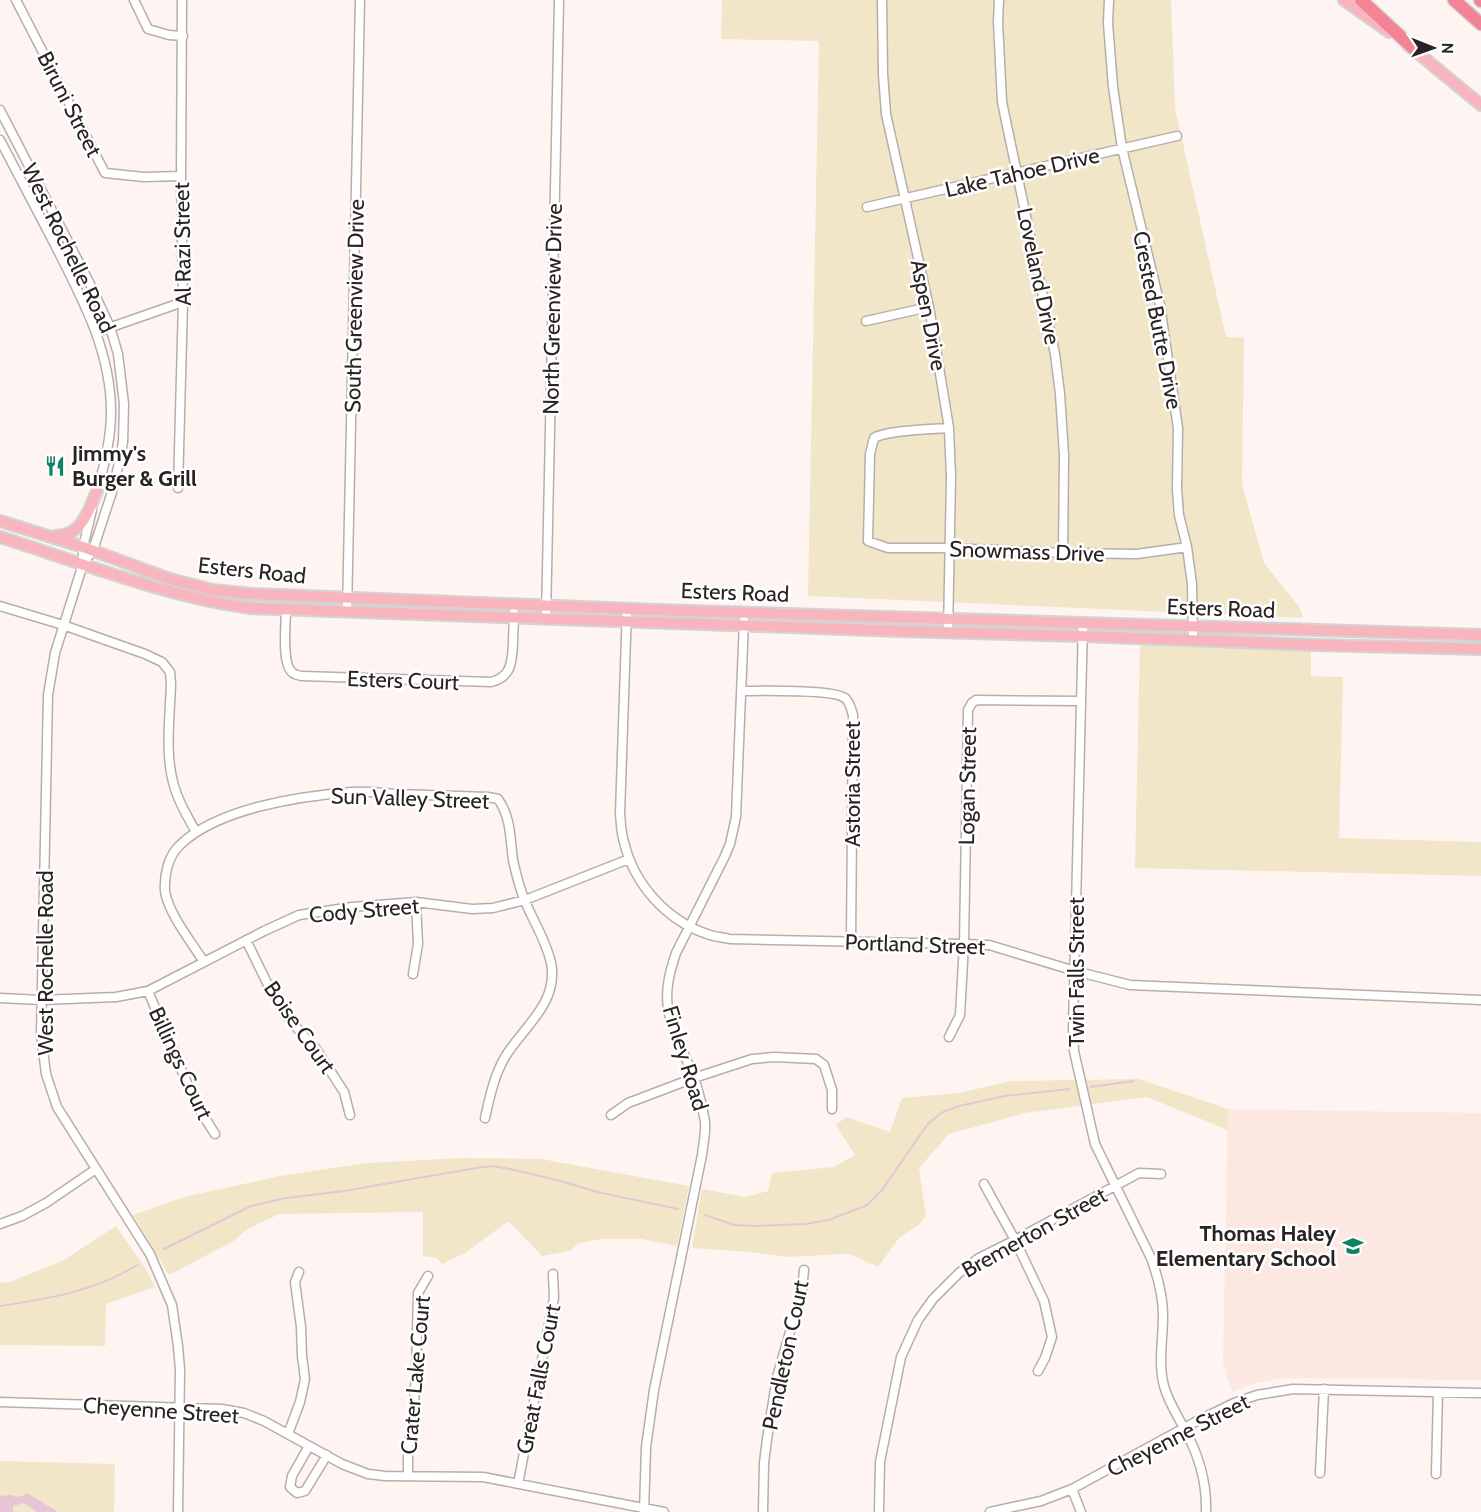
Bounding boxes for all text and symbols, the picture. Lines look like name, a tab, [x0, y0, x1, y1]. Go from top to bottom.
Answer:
north arrow	[1403, 18, 1463, 78]
text: N	[1438, 42, 1457, 54]
street label: Biruni Street	[32, 47, 108, 162]
street label: Lake Tahoe Drive	[942, 142, 1102, 203]
street label: West Rochelle Road	[16, 159, 121, 337]
street label: Al Razi Street	[168, 181, 197, 306]
street label: South Greenview Drive	[339, 199, 370, 413]
street label: North Greenview Drive	[537, 203, 568, 415]
street label: Loveland Drive	[1011, 205, 1066, 347]
street label: Crested Butte Drive	[1127, 229, 1188, 412]
street label: Aspen Drive	[904, 257, 953, 373]
place label: Jimmy's Burger & Grill	[71, 440, 197, 492]
restaurant icon: Jimmy's Burger & Grill	[43, 454, 67, 478]
street label: Snowmass Drive	[949, 535, 1105, 568]
street label: Esters Road	[197, 551, 307, 590]
street label: Esters Road	[680, 577, 790, 608]
street label: Esters Road	[1166, 593, 1276, 624]
street label: Esters Court	[347, 665, 460, 696]
street label: Astoria Street	[839, 721, 866, 847]
street label: Logan Street	[953, 726, 982, 845]
street label: Sun Valley Street	[330, 782, 490, 815]
street label: West Rochelle Road	[32, 870, 59, 1056]
street label: Cody Street	[308, 892, 421, 929]
street label: Twin Falls Street	[1063, 897, 1090, 1047]
street label: Portland Street	[844, 929, 986, 960]
street label: Boise Court	[258, 976, 342, 1079]
street label: Finley Road	[657, 1002, 714, 1114]
street label: Billings Court	[143, 1003, 219, 1124]
street label: Bremerton Street	[957, 1181, 1112, 1283]
place label: Thomas Haley Elementary School	[1156, 1220, 1336, 1272]
school or university icon: Thomas Haley Elementary School	[1341, 1234, 1365, 1258]
street label: Pendleton Court	[756, 1277, 815, 1432]
street label: Crater Lake Court	[395, 1294, 436, 1456]
street label: Great Falls Court	[511, 1301, 566, 1456]
street label: Cheyenne Street	[1103, 1388, 1254, 1483]
street label: Cheyenne Street	[82, 1392, 240, 1429]

